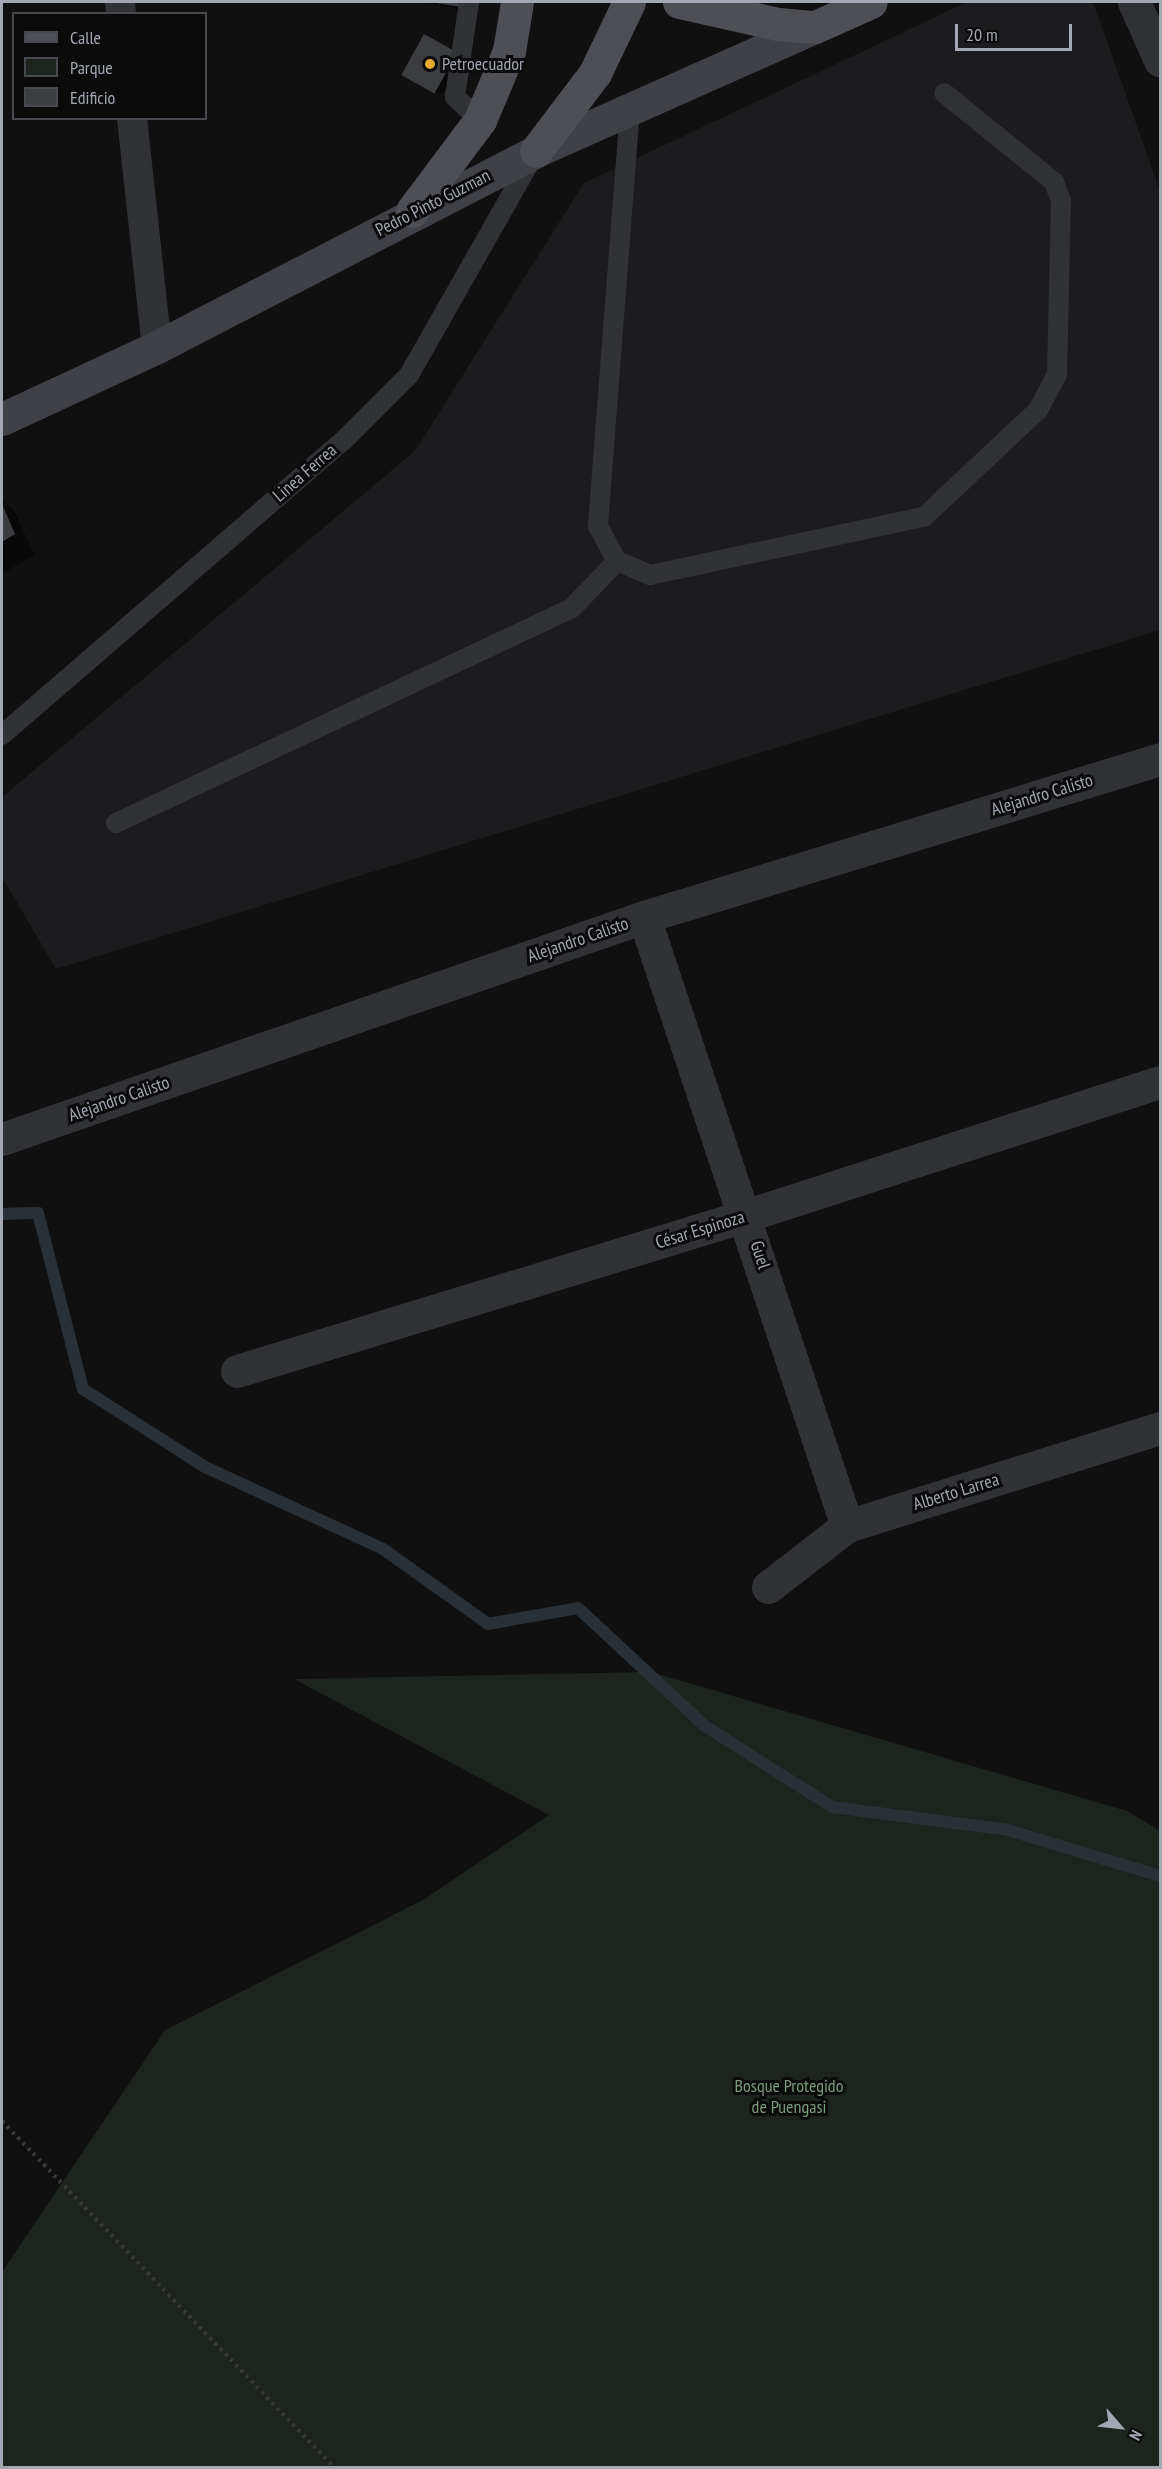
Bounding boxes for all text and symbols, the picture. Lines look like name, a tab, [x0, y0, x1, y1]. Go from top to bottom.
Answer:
legend	[12, 12, 207, 120]
scale bar	[958, 12, 1075, 50]
text: 20 m	[966, 23, 998, 46]
text: Calle	[70, 26, 101, 49]
place label: Petroecuador	[442, 53, 524, 75]
text: Parque	[70, 56, 113, 79]
marker: Petroecuador	[423, 57, 437, 71]
text: Edificio	[70, 86, 115, 109]
street label: Pedro Pinto Guzman	[372, 165, 494, 241]
street label: Linea Ferrea	[269, 440, 341, 506]
street label: Alejandro Calisto	[988, 769, 1096, 821]
street label: Alejandro Calisto	[525, 913, 631, 967]
street label: Alejandro Calisto	[66, 1072, 172, 1126]
street label: César Espinoza	[653, 1206, 747, 1254]
street label: Guel	[745, 1238, 775, 1272]
street label: Alberto Larrea	[910, 1469, 1002, 1515]
park label: Bosque Protegido de Puengasi	[735, 2076, 843, 2118]
north arrow	[1090, 2397, 1150, 2457]
text: N	[1125, 2427, 1147, 2444]

